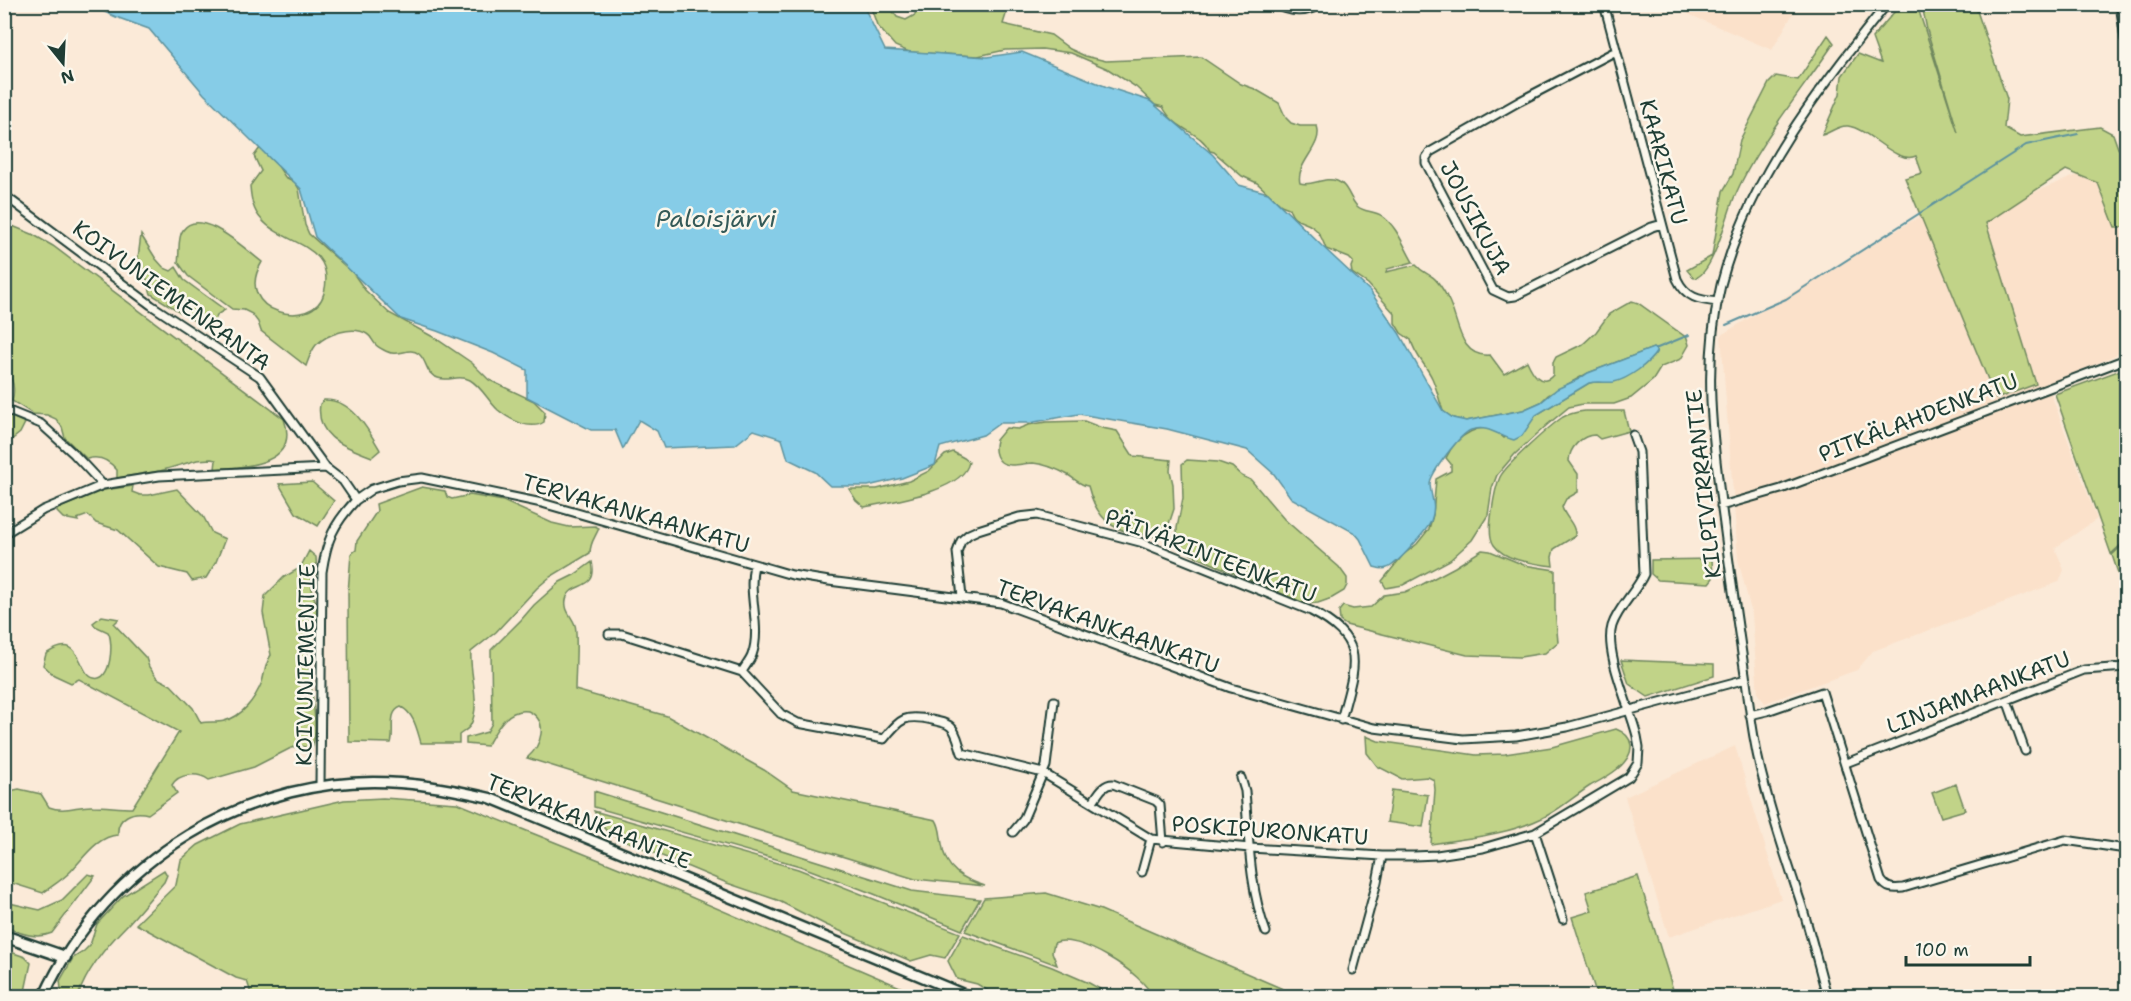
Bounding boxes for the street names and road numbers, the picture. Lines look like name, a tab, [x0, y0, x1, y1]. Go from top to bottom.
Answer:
street label: KAARIKATU	[1633, 96, 1694, 228]
street label: JOUSIKUJA	[1433, 156, 1518, 280]
street label: KOIVUNIEMENRANTA	[67, 214, 276, 377]
street label: PITKÄLAHDENKATU	[1814, 366, 2022, 469]
street label: KILPIVIRRANTIE	[1679, 388, 1728, 580]
street label: TERVAKANKAANKATU	[519, 467, 753, 560]
street label: PÄIVÄRINTEENKATU	[1101, 502, 1321, 609]
street label: KOIVUNIEMENTIE	[289, 564, 322, 766]
street label: TERVAKANKAANKATU	[992, 573, 1223, 680]
street label: LINJAMAANKATU	[1882, 644, 2074, 741]
street label: TERVAKANKAANTIE	[482, 767, 696, 876]
street label: POSKIPURONKATU	[1170, 809, 1370, 852]

